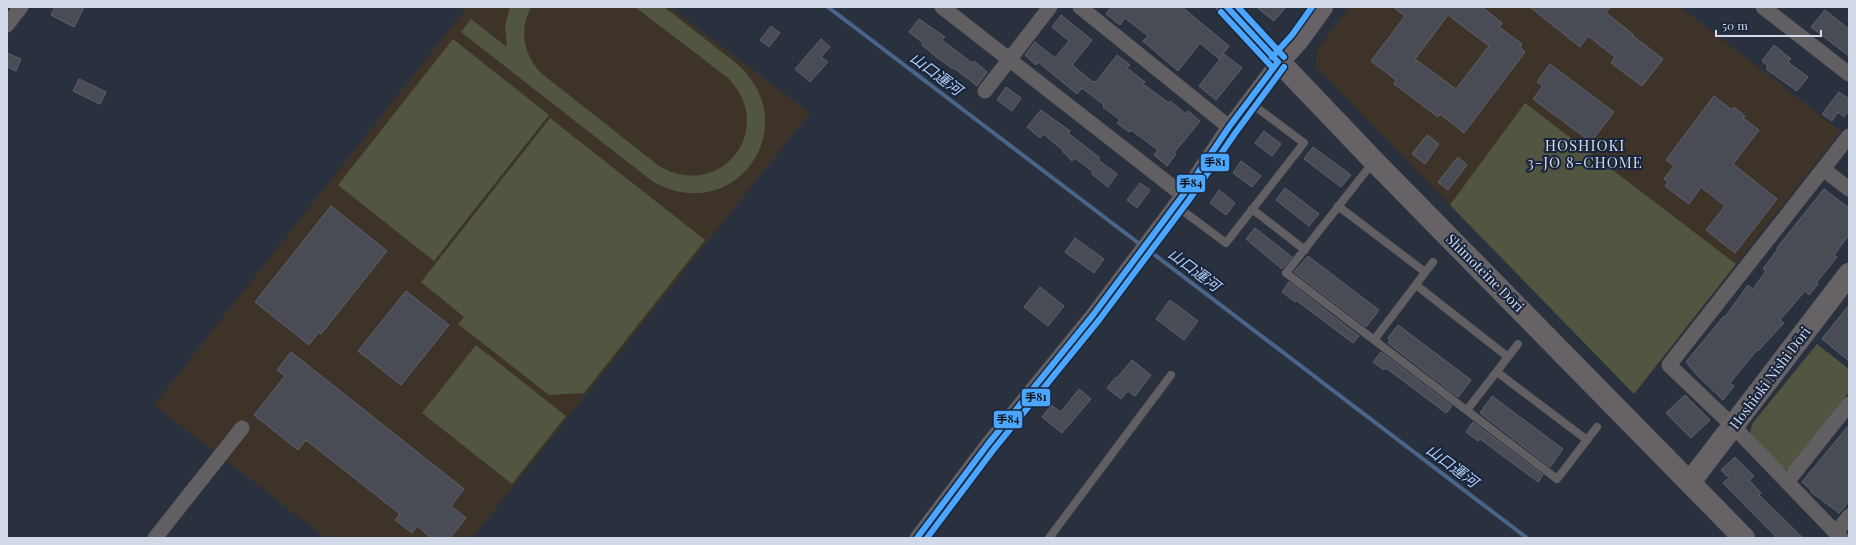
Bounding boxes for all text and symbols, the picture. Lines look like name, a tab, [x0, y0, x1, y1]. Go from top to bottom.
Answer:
scale bar	[1716, 12, 1821, 38]
text: 50 m	[1722, 17, 1748, 33]
water label: 山口運河	[907, 47, 969, 101]
district label: HOSHIOKI 3-JO 8-CHOME	[1527, 135, 1643, 172]
line badge: 手81	[1200, 153, 1230, 172]
text: 手81	[1204, 154, 1226, 169]
line badge: 手84	[1176, 174, 1206, 193]
text: 手84	[1180, 175, 1203, 190]
street label: Shimoteine Dōri	[1442, 229, 1529, 316]
water label: 山口運河	[1165, 243, 1227, 297]
street label: Hoshioki Nishi Dōri	[1725, 323, 1814, 433]
line badge: 手81	[1021, 388, 1051, 407]
text: 手81	[1025, 389, 1047, 404]
line badge: 手84	[993, 410, 1023, 429]
text: 手84	[997, 411, 1020, 426]
water label: 山口運河	[1423, 439, 1485, 493]

